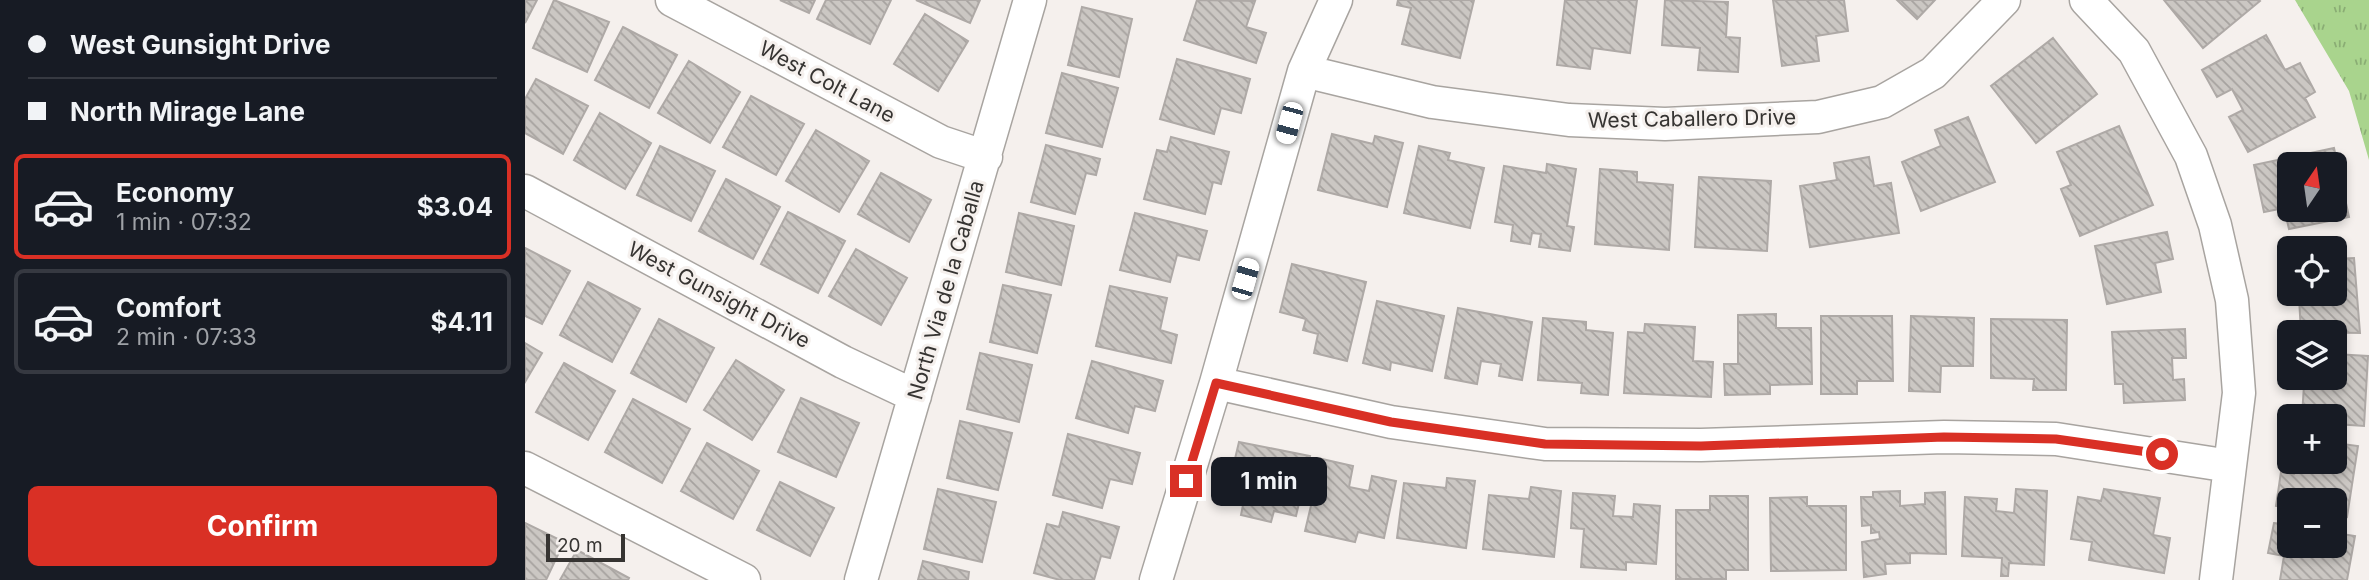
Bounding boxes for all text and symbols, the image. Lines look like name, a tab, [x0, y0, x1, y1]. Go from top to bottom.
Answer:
text: West Gunsight Drive	[70, 29, 330, 60]
street label: West Colt Lane	[755, 35, 899, 128]
text: North Mirage Lane	[70, 96, 305, 127]
car	[1274, 100, 1305, 146]
street label: West Caballero Drive	[1588, 104, 1796, 133]
north arrow	[2277, 152, 2347, 222]
map controls	[2277, 152, 2347, 558]
icon: car	[32, 175, 95, 238]
text: Economy	[116, 177, 234, 208]
street label: North Via de la Caballa	[902, 177, 989, 402]
text: $3.04	[417, 191, 493, 222]
text: 1 min · 07:32	[116, 208, 252, 236]
street label: West Gunsight Drive	[624, 236, 815, 353]
button: locate	[2277, 236, 2347, 306]
car	[1230, 256, 1261, 302]
icon: car	[32, 290, 95, 353]
text: Comfort	[116, 292, 221, 323]
text: $4.11	[431, 306, 493, 337]
button: layers	[2277, 320, 2347, 390]
text: 2 min · 07:33	[116, 323, 257, 351]
button: +	[2277, 404, 2347, 474]
route start	[2146, 438, 2178, 470]
callout: 1 min	[1211, 456, 1326, 505]
route end	[1170, 465, 1202, 497]
text: 1 min	[1241, 467, 1297, 495]
button: Confirm	[28, 486, 497, 566]
button: −	[2277, 488, 2347, 558]
scale bar	[546, 531, 625, 563]
text: 20 m	[557, 534, 603, 557]

